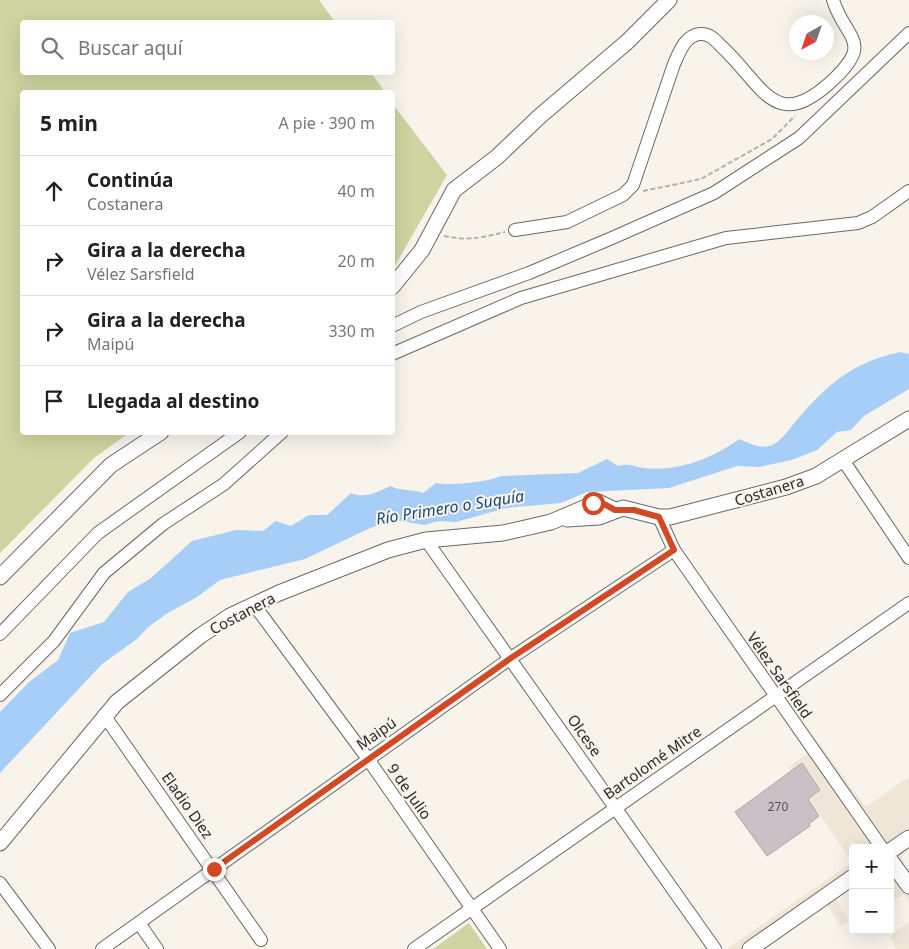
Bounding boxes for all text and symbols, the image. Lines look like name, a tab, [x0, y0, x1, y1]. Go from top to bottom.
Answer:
north arrow	[789, 15, 834, 60]
search box	[20, 20, 395, 75]
icon: search	[38, 34, 66, 62]
text: Buscar aquí	[78, 35, 183, 61]
text: 5 min	[40, 109, 98, 137]
text: A pie · 390 m	[278, 112, 375, 134]
text: Continúa	[87, 167, 173, 193]
icon: ahead	[40, 177, 68, 205]
text: 40 m	[338, 180, 375, 202]
text: Costanera	[87, 193, 163, 215]
text: Gira a la derecha	[87, 237, 246, 263]
icon: right	[40, 247, 68, 275]
text: 20 m	[338, 250, 375, 272]
text: Vélez Sarsfield	[87, 263, 195, 285]
text: Gira a la derecha	[87, 307, 246, 333]
icon: right	[40, 317, 68, 345]
text: 330 m	[328, 320, 375, 342]
text: Maipú	[87, 333, 134, 355]
icon: arrive	[40, 387, 68, 415]
text: Llegada al destino	[87, 388, 259, 414]
street label: Costanera	[732, 470, 806, 510]
water label: Río Primero o Suquía	[374, 484, 526, 530]
route start	[582, 492, 605, 515]
street label: Costanera	[206, 587, 278, 639]
street label: Vélez Sarsfield	[743, 628, 817, 722]
street label: Olcese	[563, 710, 607, 760]
street label: Maipú	[352, 712, 400, 754]
street label: Bartolomé Mitre	[599, 721, 705, 803]
street label: 9 de Julio	[383, 759, 437, 823]
street label: Eladio Diez	[158, 768, 218, 842]
house number: 270	[768, 798, 788, 815]
map controls	[849, 844, 894, 934]
button: +	[849, 844, 894, 889]
route end	[203, 858, 226, 881]
button: −	[849, 889, 894, 934]

